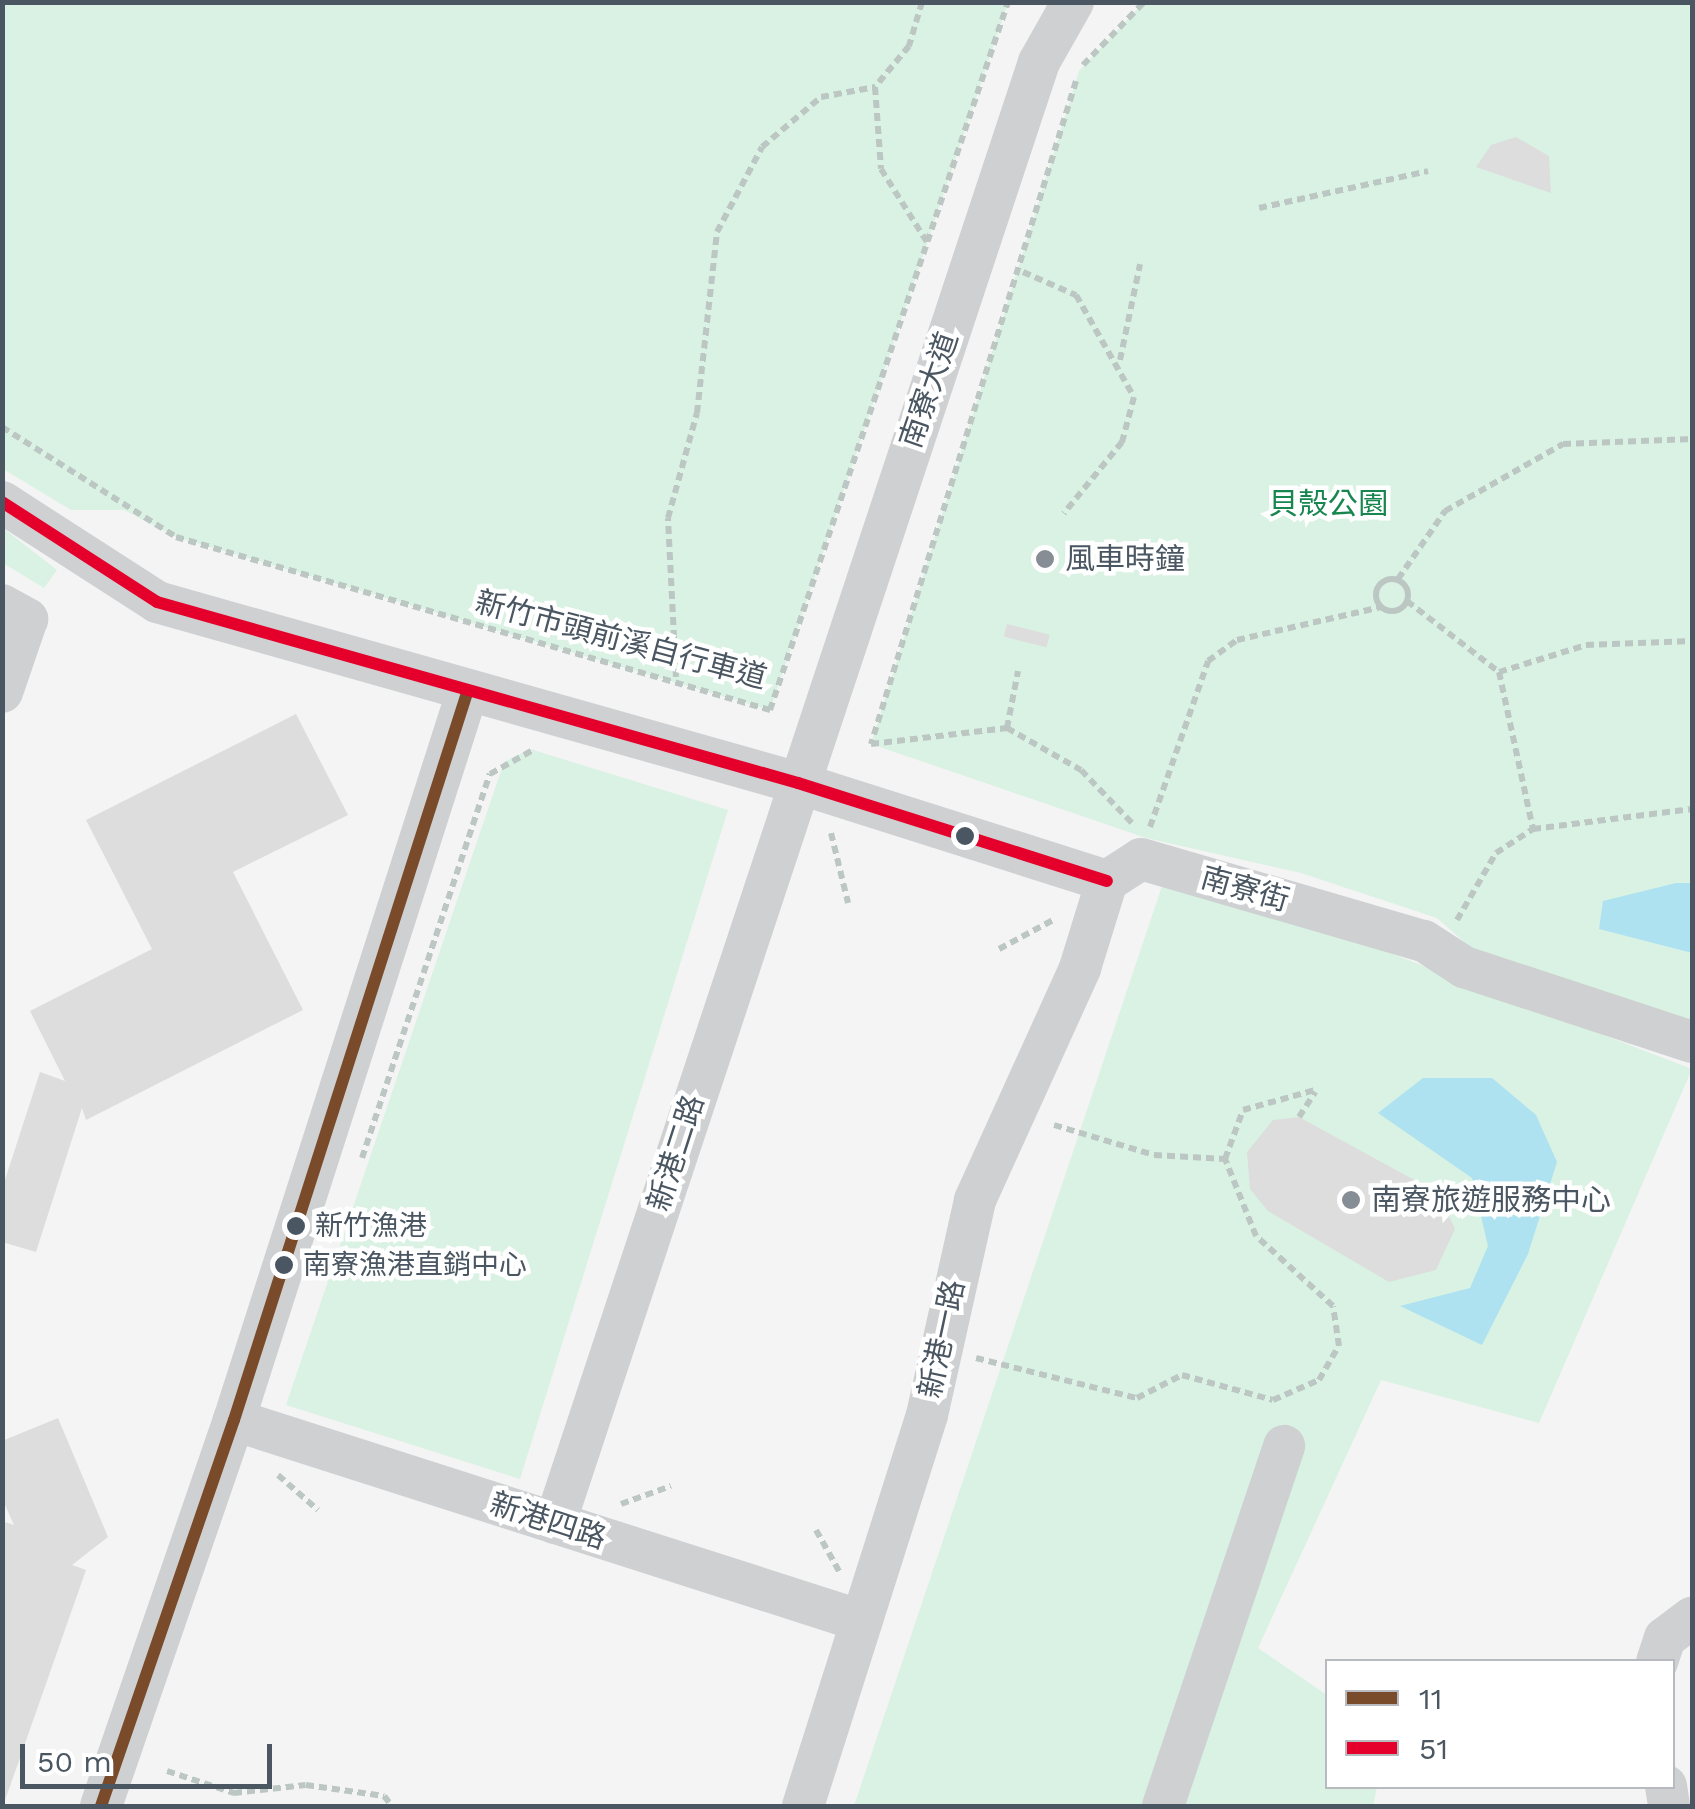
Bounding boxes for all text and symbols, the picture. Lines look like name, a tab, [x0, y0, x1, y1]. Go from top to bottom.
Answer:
street label: 南寮大道	[892, 327, 966, 453]
park label: 貝殼公園	[1268, 486, 1388, 522]
place label: 風車時鐘	[1065, 541, 1185, 577]
marker: 風車時鐘	[1034, 548, 1056, 570]
street label: 新竹市頭前溪自行車道	[471, 584, 771, 696]
unlabelled marker	[955, 826, 975, 846]
street label: 南寮街	[1197, 859, 1293, 919]
street label: 新港二路	[640, 1090, 712, 1216]
place label: 南寮旅遊服務中心	[1371, 1182, 1611, 1218]
marker: 南寮旅遊服務中心	[1340, 1189, 1362, 1211]
place label: 新竹漁港	[315, 1209, 427, 1243]
marker: 新竹漁港	[286, 1216, 306, 1236]
place label: 南寮漁港直銷中心	[303, 1248, 527, 1282]
marker: 南寮漁港直銷中心	[274, 1255, 294, 1275]
street label: 新港一路	[912, 1277, 972, 1401]
street label: 新港四路	[485, 1485, 611, 1557]
legend	[1325, 1659, 1675, 1789]
text: 11	[1419, 1681, 1442, 1716]
scale bar	[25, 1724, 278, 1786]
text: 51	[1419, 1731, 1448, 1766]
text: 50 m	[37, 1744, 112, 1779]

